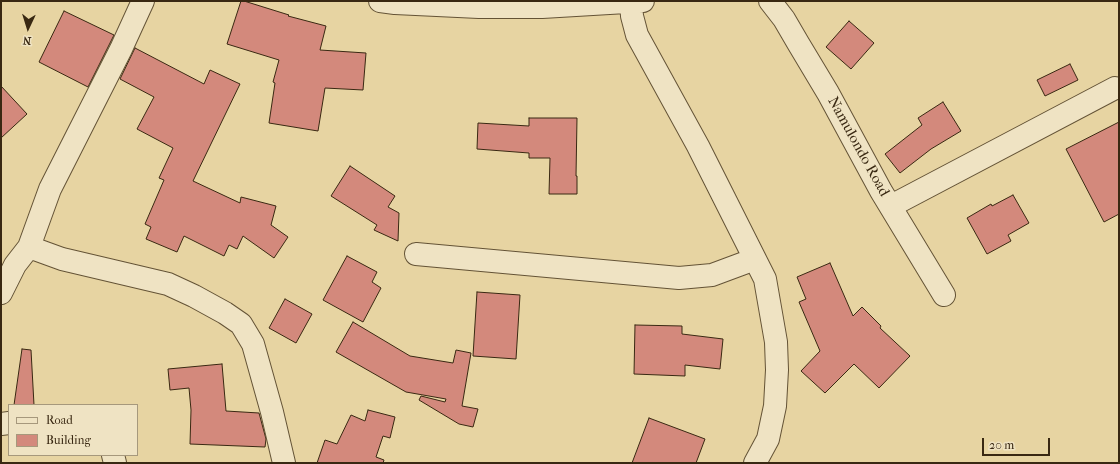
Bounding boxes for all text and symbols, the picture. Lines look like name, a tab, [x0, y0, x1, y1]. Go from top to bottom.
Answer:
north arrow	[8, 8, 48, 48]
text: N	[23, 34, 32, 47]
street label: Namulondo Road	[823, 94, 893, 200]
legend	[8, 404, 138, 456]
text: Road	[46, 413, 73, 427]
scale bar	[984, 430, 1052, 456]
text: Building	[46, 433, 91, 447]
text: 20 m	[989, 438, 1014, 452]

